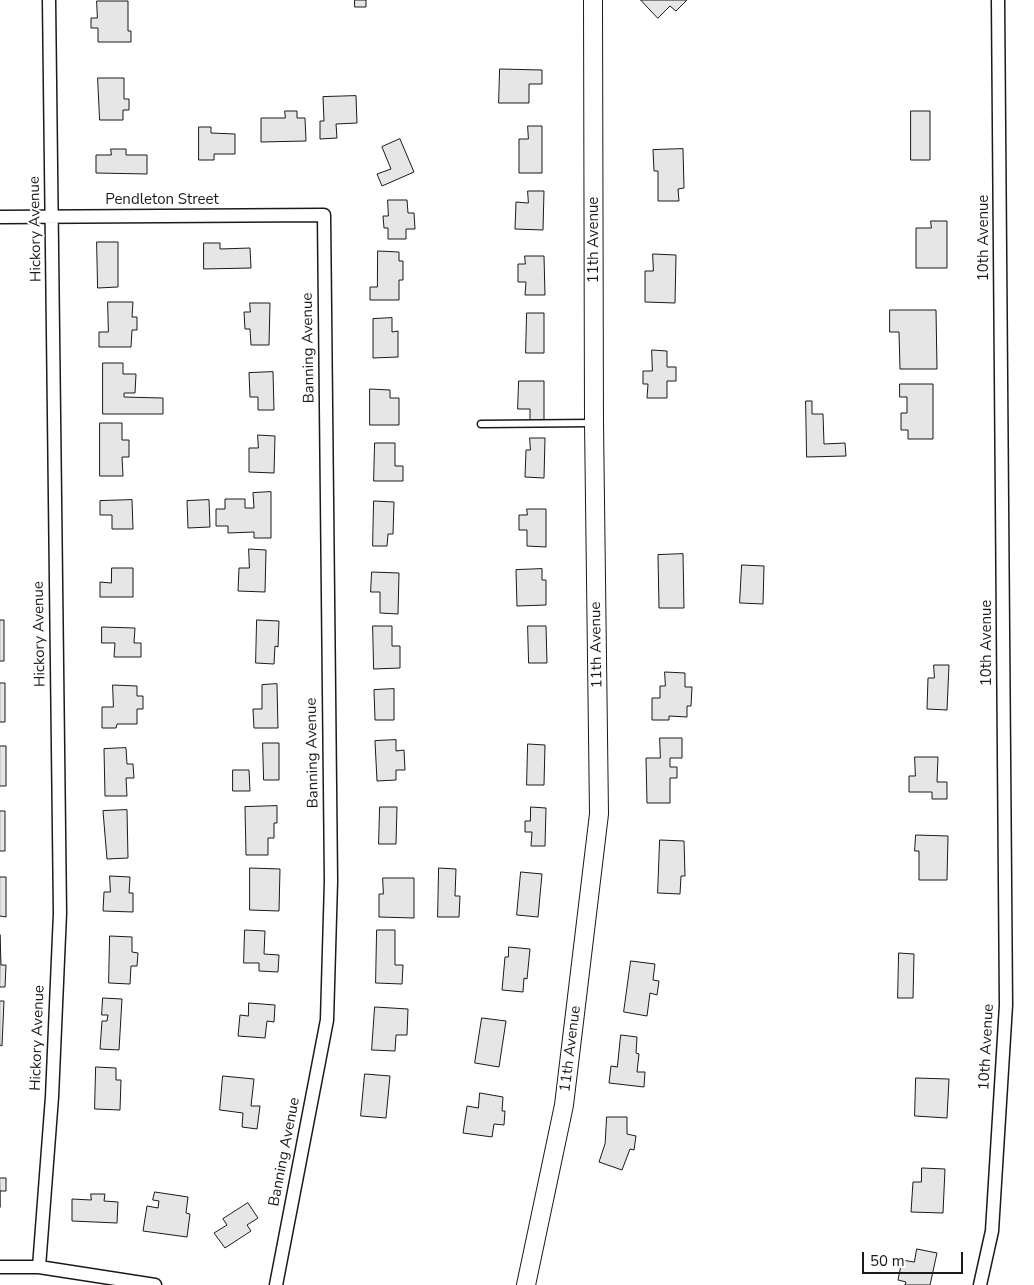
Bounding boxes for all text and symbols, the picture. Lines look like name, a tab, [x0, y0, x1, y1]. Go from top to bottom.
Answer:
street label: Hickory Avenue	[26, 176, 46, 282]
street label: Pendleton Street	[105, 191, 219, 209]
street label: 10th Avenue	[975, 195, 993, 281]
street label: 11th Avenue	[585, 197, 603, 283]
street label: Banning Avenue	[299, 292, 319, 404]
street label: Hickory Avenue	[30, 581, 50, 687]
street label: 10th Avenue	[978, 600, 996, 686]
street label: 11th Avenue	[587, 602, 607, 688]
street label: Banning Avenue	[303, 697, 323, 809]
street label: Hickory Avenue	[27, 985, 49, 1091]
street label: 10th Avenue	[976, 1003, 998, 1091]
street label: 11th Avenue	[557, 1005, 585, 1093]
street label: Banning Avenue	[266, 1096, 304, 1208]
scale bar	[864, 1242, 965, 1274]
text: 50 m	[870, 1251, 905, 1271]

